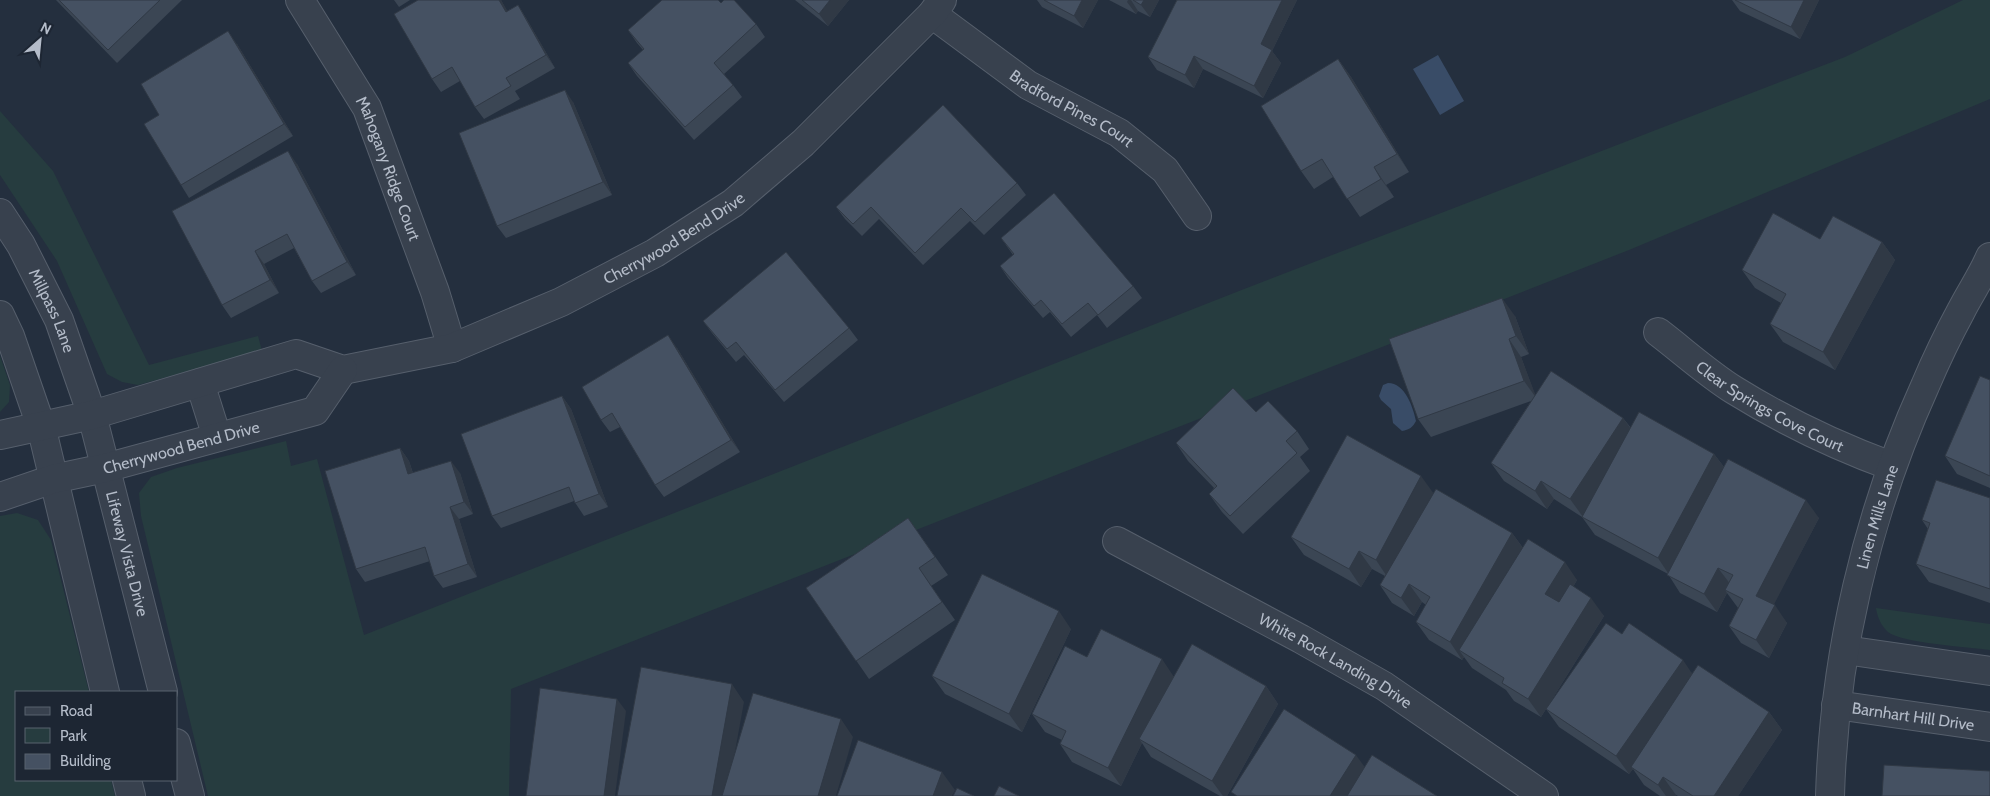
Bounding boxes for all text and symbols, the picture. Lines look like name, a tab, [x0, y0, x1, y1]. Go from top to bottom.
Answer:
north arrow	[15, 15, 65, 65]
text: N	[37, 18, 54, 39]
street label: Bradford Pines Court	[1006, 65, 1138, 151]
street label: Mahogany Ridge Court	[352, 92, 425, 244]
street label: Cherrywood Bend Drive	[600, 188, 748, 288]
street label: Millpass Lane	[25, 265, 79, 355]
street label: Clear Springs Cove Court	[1692, 357, 1847, 456]
street label: Cherrywood Bend Drive	[101, 417, 262, 478]
street label: Linen Mills Lane	[1852, 462, 1902, 571]
street label: Lifeway Vista Drive	[102, 489, 153, 618]
street label: White Rock Landing Drive	[1256, 609, 1416, 712]
legend	[15, 691, 178, 781]
street label: Barnhart Hill Drive	[1851, 698, 1976, 734]
text: Road	[60, 702, 93, 720]
text: Park	[60, 727, 87, 745]
text: Building	[60, 752, 111, 770]

